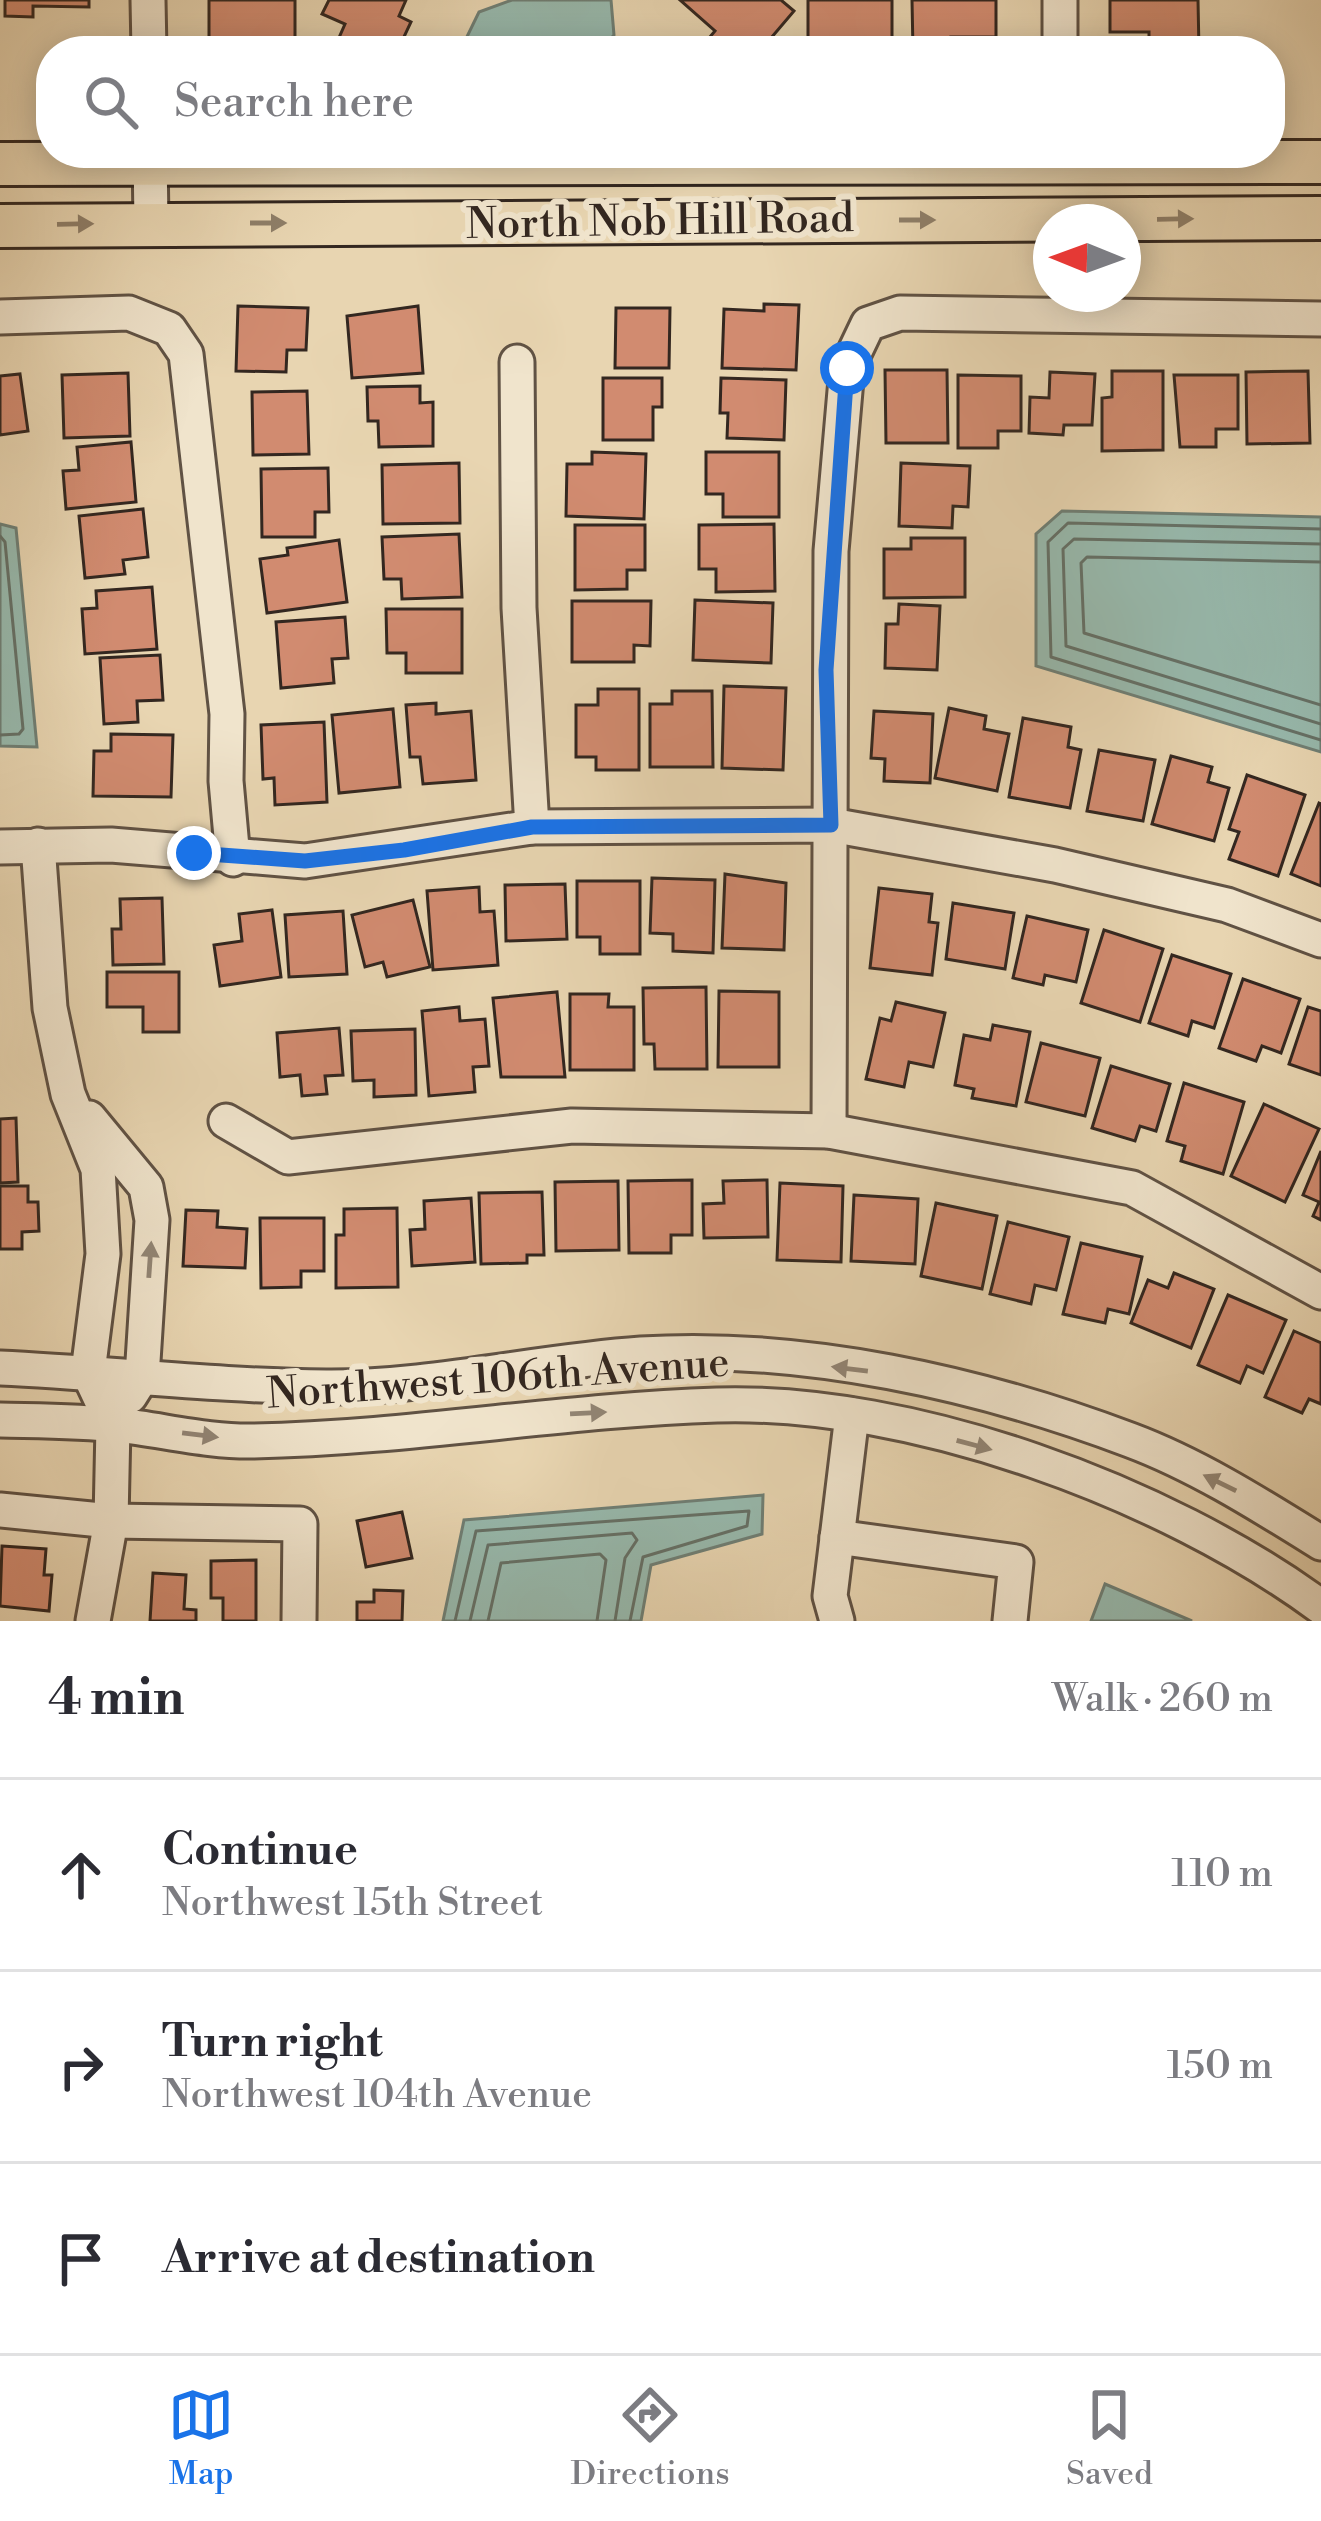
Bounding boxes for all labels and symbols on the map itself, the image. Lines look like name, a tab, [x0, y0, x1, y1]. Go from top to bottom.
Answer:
street label: North Nob Hill Road	[466, 192, 855, 252]
north arrow	[1033, 204, 1141, 312]
one-way arrow	[1157, 209, 1195, 229]
one-way arrow	[899, 210, 937, 230]
one-way arrow	[57, 214, 95, 234]
one-way arrow	[250, 214, 288, 233]
route start	[820, 341, 874, 395]
route end	[167, 826, 221, 880]
one-way arrow	[140, 1241, 159, 1278]
street label: Northwest 106th Avenue	[265, 1336, 731, 1422]
one-way arrow	[831, 1359, 868, 1378]
one-way arrow	[570, 1403, 607, 1422]
one-way arrow	[182, 1426, 219, 1445]
one-way arrow	[956, 1437, 993, 1456]
one-way arrow	[1203, 1473, 1238, 1493]

